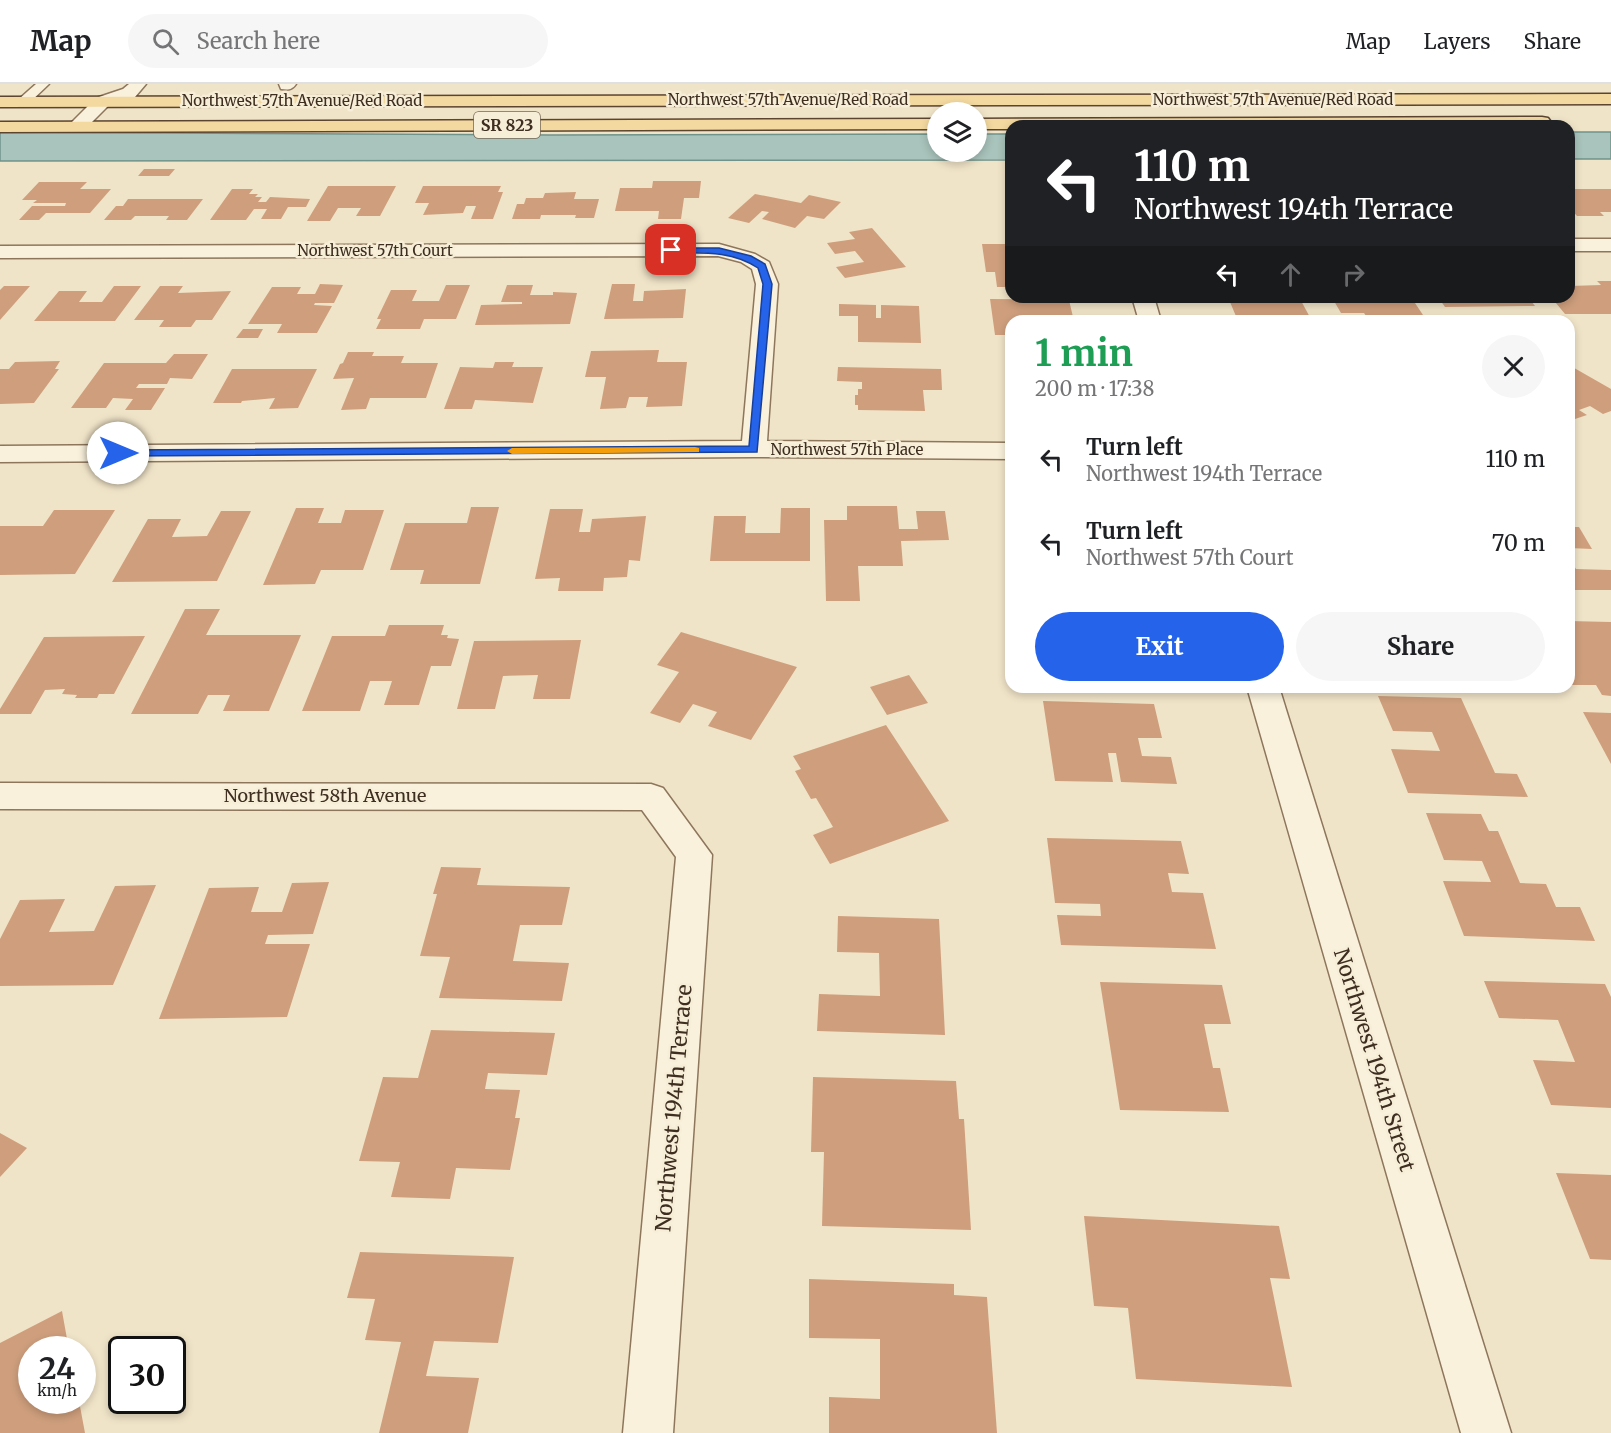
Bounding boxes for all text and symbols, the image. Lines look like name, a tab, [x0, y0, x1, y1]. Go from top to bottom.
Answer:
search box	[128, 14, 548, 68]
text: Map	[30, 23, 92, 59]
icon: search	[149, 25, 182, 58]
text: Search here	[197, 27, 320, 55]
text: Map	[1346, 28, 1391, 55]
text: Layers	[1424, 28, 1491, 55]
text: Share	[1524, 28, 1581, 55]
street label: Northwest 57th Avenue/Red Road	[668, 90, 908, 109]
street label: Northwest 57th Avenue/Red Road	[1153, 90, 1393, 109]
street label: Northwest 57th Avenue/Red Road	[182, 91, 422, 110]
map controls	[927, 102, 987, 162]
button: layers	[927, 102, 987, 162]
road number: SR 823	[474, 112, 540, 138]
text: 110 m	[1134, 140, 1250, 192]
icon: left	[1035, 144, 1113, 222]
text: Northwest 194th Terrace	[1134, 192, 1453, 226]
pin	[645, 224, 696, 275]
icon: arrive	[654, 233, 687, 266]
street label: Northwest 57th Court	[297, 241, 453, 260]
icon: left	[1211, 258, 1244, 291]
icon: ahead	[1274, 258, 1307, 291]
icon: right	[1337, 258, 1370, 291]
text: 1 min	[1035, 331, 1133, 376]
button: close	[1482, 335, 1545, 398]
text: 200 m · 17:38	[1035, 376, 1155, 401]
position arrow	[86, 421, 150, 485]
text: Turn left	[1086, 433, 1183, 461]
street label: Northwest 57th Place	[771, 440, 924, 459]
icon: left	[1035, 443, 1068, 476]
text: 110 m	[1486, 445, 1545, 473]
text: Northwest 194th Terrace	[1086, 461, 1322, 486]
text: Turn left	[1086, 517, 1183, 545]
icon: left	[1035, 527, 1068, 560]
text: 70 m	[1492, 529, 1545, 557]
text: Northwest 57th Court	[1086, 545, 1294, 570]
button: Exit	[1035, 612, 1284, 681]
button: Share	[1296, 612, 1545, 681]
street label: Northwest 58th Avenue	[224, 784, 426, 807]
street label: Northwest 194th Street	[1328, 945, 1421, 1175]
street label: Northwest 194th Terrace	[649, 983, 698, 1233]
speed limit sign: 30	[108, 1336, 186, 1414]
text: 24	[39, 1349, 75, 1387]
text: km/h	[37, 1381, 77, 1400]

